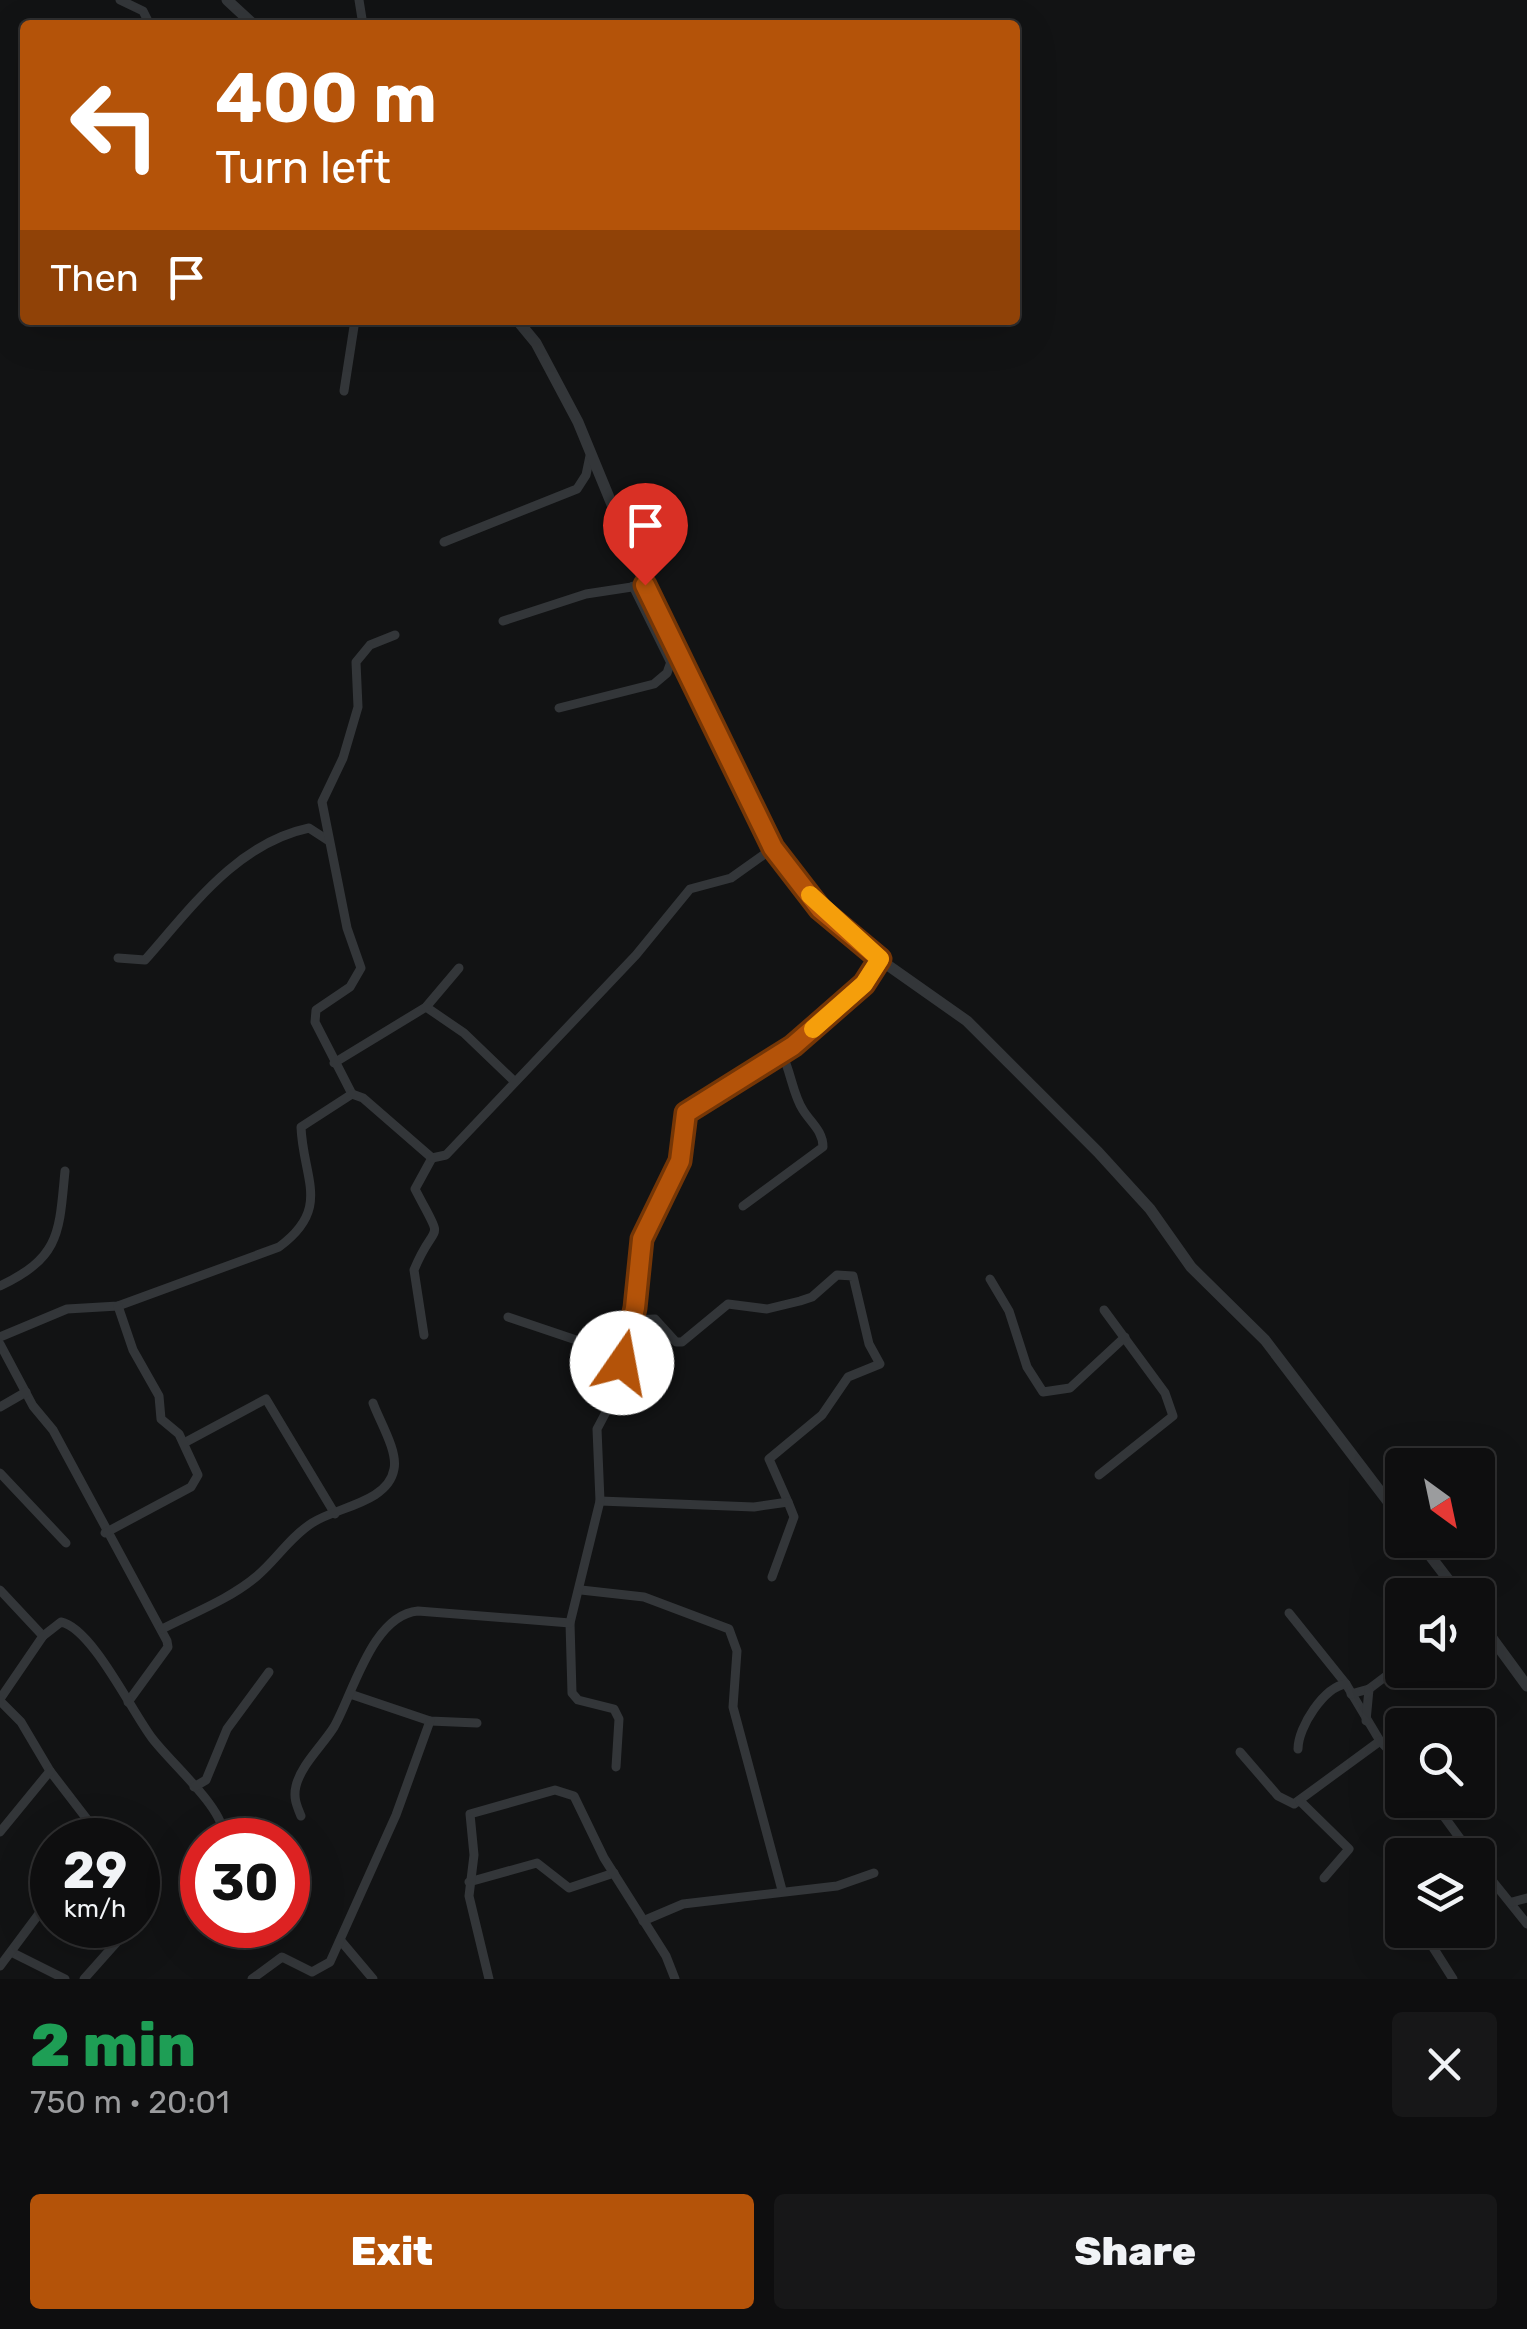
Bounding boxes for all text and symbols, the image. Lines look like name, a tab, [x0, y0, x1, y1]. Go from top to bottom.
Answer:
text: 400 m	[215, 57, 437, 140]
icon: left	[50, 60, 180, 190]
text: Turn left	[215, 141, 391, 194]
icon: arrive	[159, 250, 214, 305]
text: Then	[50, 255, 139, 301]
pin	[603, 483, 688, 586]
icon: arrive	[618, 498, 673, 553]
position arrow	[570, 1311, 674, 1415]
north arrow	[1385, 1448, 1495, 1558]
map controls	[1385, 1448, 1495, 1948]
button: sound	[1385, 1578, 1495, 1688]
button: search	[1385, 1708, 1495, 1818]
speed limit sign: 30	[180, 1818, 310, 1948]
button: layers	[1385, 1838, 1495, 1948]
text: 29	[63, 1841, 127, 1901]
text: km/h	[64, 1894, 126, 1923]
text: 2 min	[30, 2010, 196, 2081]
button: close	[1392, 2012, 1497, 2117]
text: 750 m · 20:01	[30, 2083, 230, 2121]
button: Exit	[30, 2194, 754, 2309]
button: Share	[774, 2194, 1497, 2309]

